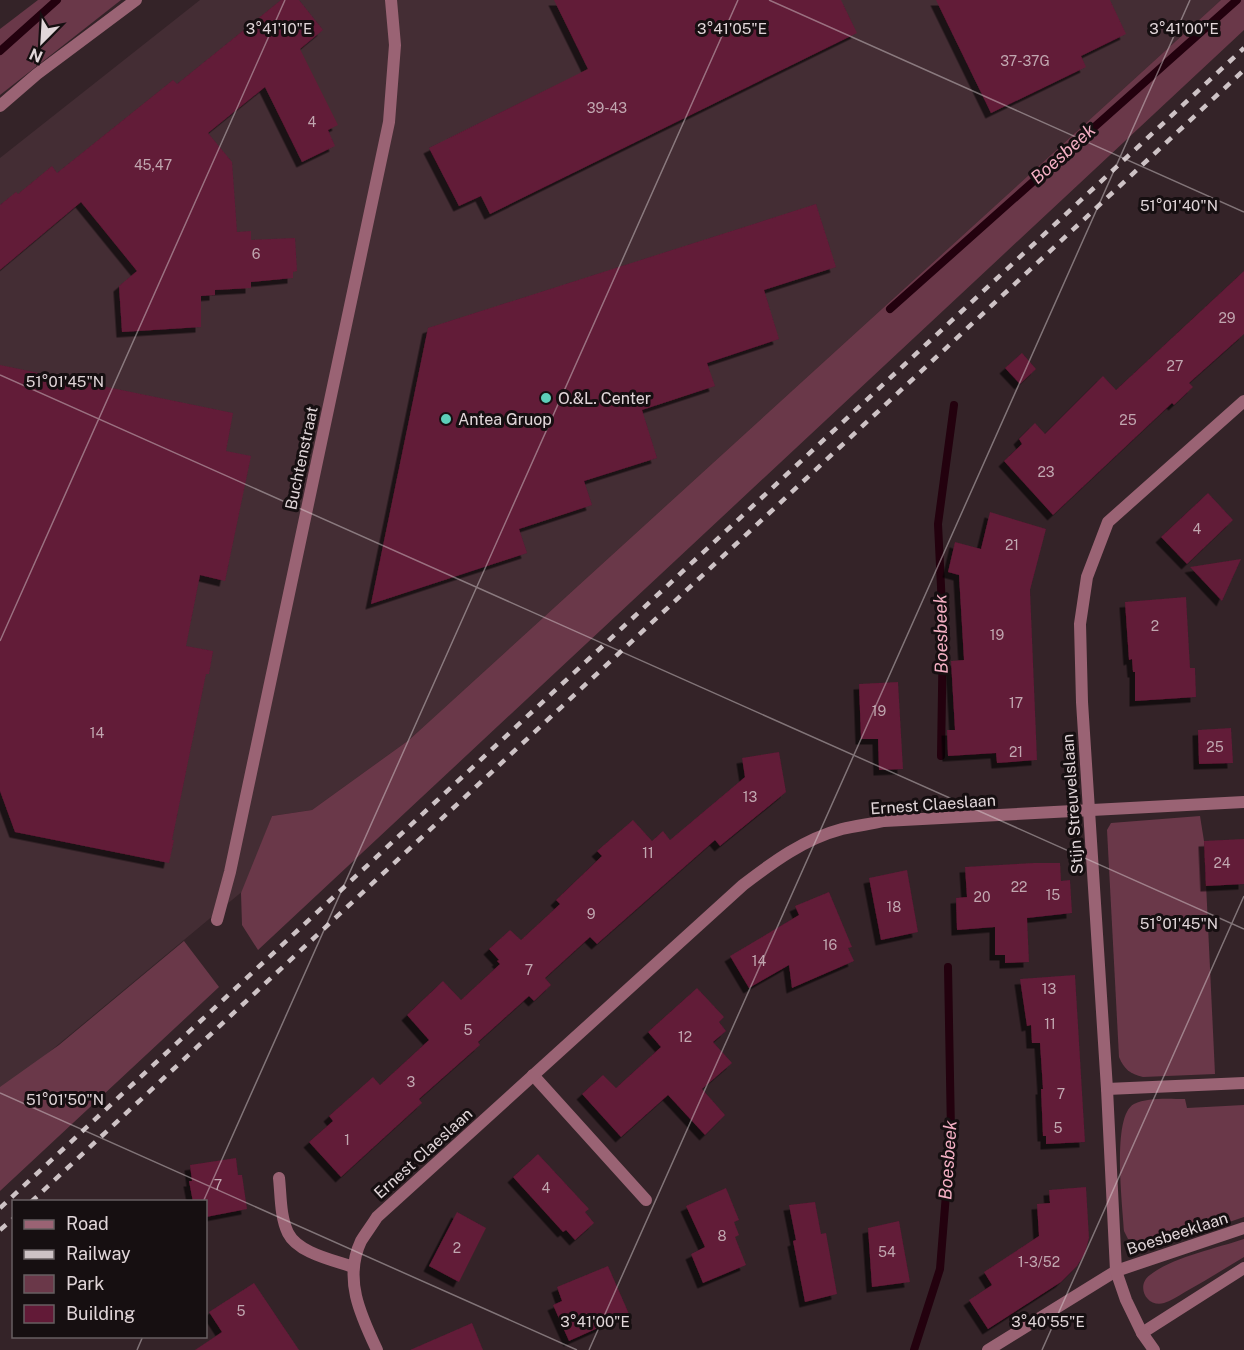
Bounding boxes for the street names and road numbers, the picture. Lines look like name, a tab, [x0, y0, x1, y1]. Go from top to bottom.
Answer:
street label: Buchtenstraat	[281, 405, 322, 512]
street label: Stijn Streuvelslaan	[1058, 733, 1087, 875]
street label: Ernest Claeslaan	[870, 791, 996, 818]
street label: Ernest Claeslaan	[370, 1104, 476, 1202]
street label: Boesbeeklaan	[1124, 1208, 1230, 1259]

